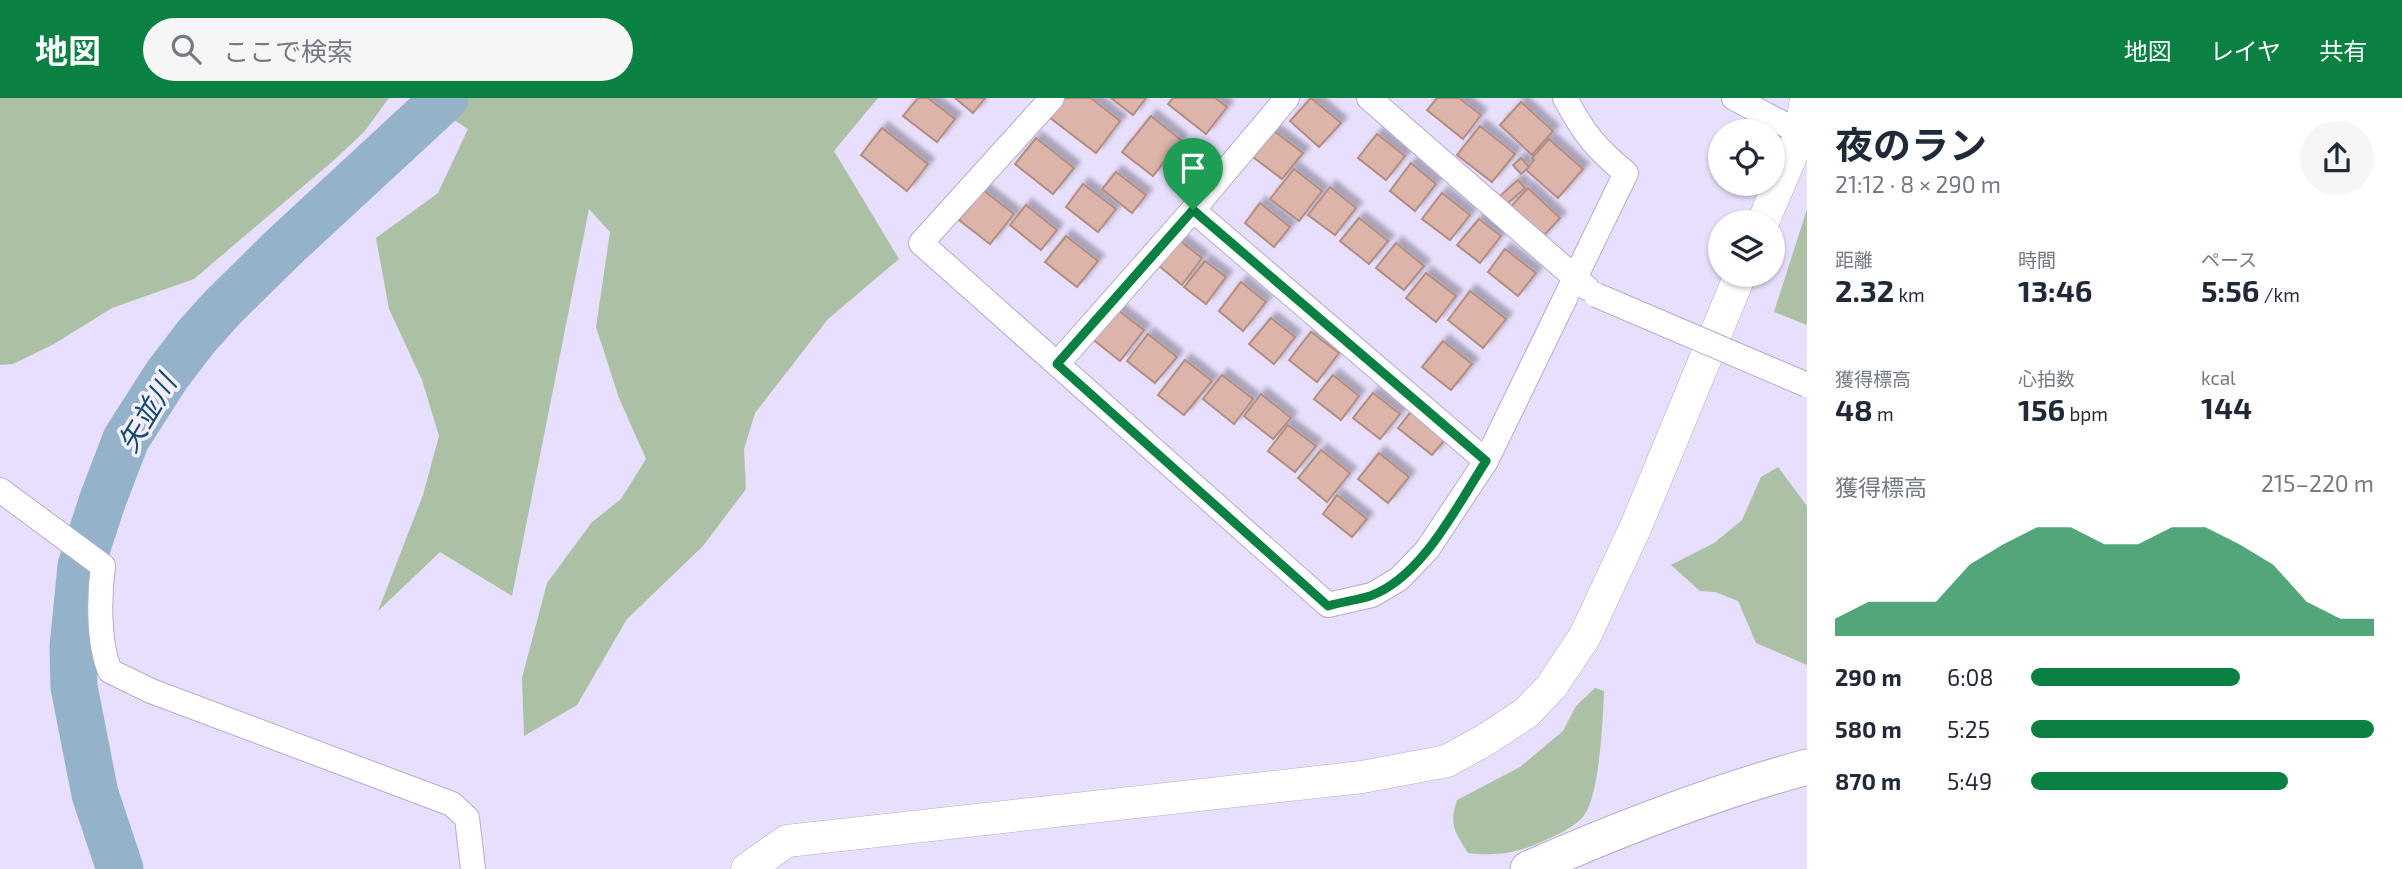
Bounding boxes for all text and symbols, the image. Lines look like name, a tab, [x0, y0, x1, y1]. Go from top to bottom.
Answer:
search box	[143, 18, 633, 81]
text: 地図	[35, 30, 101, 70]
icon: search	[167, 30, 205, 68]
text: ここで検索	[223, 35, 353, 66]
text: 地図	[2124, 36, 2172, 65]
text: レイヤ	[2210, 36, 2281, 65]
text: 共有	[2319, 36, 2367, 65]
map controls	[1708, 119, 1785, 287]
button: locate	[1708, 119, 1785, 196]
text: 夜のラン	[1835, 121, 1987, 167]
button: share	[2300, 121, 2374, 195]
pin	[1163, 138, 1223, 210]
icon: arrive	[1174, 149, 1212, 187]
text: 21:12 · 8 × 290 m	[1835, 170, 2001, 198]
button: layers	[1708, 210, 1785, 287]
text: 距離	[1835, 248, 1873, 271]
text: 時間	[2018, 248, 2056, 271]
text: ペース	[2201, 248, 2257, 271]
text: 2.32	[1835, 272, 1894, 308]
text: 13:46	[2018, 272, 2093, 308]
text: 5:56	[2201, 272, 2260, 308]
text: km	[1894, 283, 1925, 306]
text: /km	[2260, 283, 2300, 306]
water label: 矢並川	[110, 365, 184, 457]
text: kcal	[2201, 366, 2236, 389]
text: 獲得標高	[1835, 367, 1911, 390]
text: 心拍数	[2018, 367, 2075, 390]
text: 144	[2201, 389, 2252, 425]
text: 48	[1835, 391, 1873, 427]
text: 156	[2018, 391, 2065, 427]
text: m	[1873, 402, 1894, 425]
text: bpm	[2065, 402, 2108, 425]
text: 215–220 m	[2261, 469, 2374, 497]
text: 獲得標高	[1835, 473, 1927, 501]
text: 290 m	[1835, 663, 1902, 691]
text: 6:08	[1947, 663, 1993, 691]
text: 580 m	[1835, 715, 1902, 743]
text: 5:25	[1947, 715, 1990, 743]
text: 870 m	[1835, 767, 1901, 795]
text: 5:49	[1947, 767, 1992, 795]

